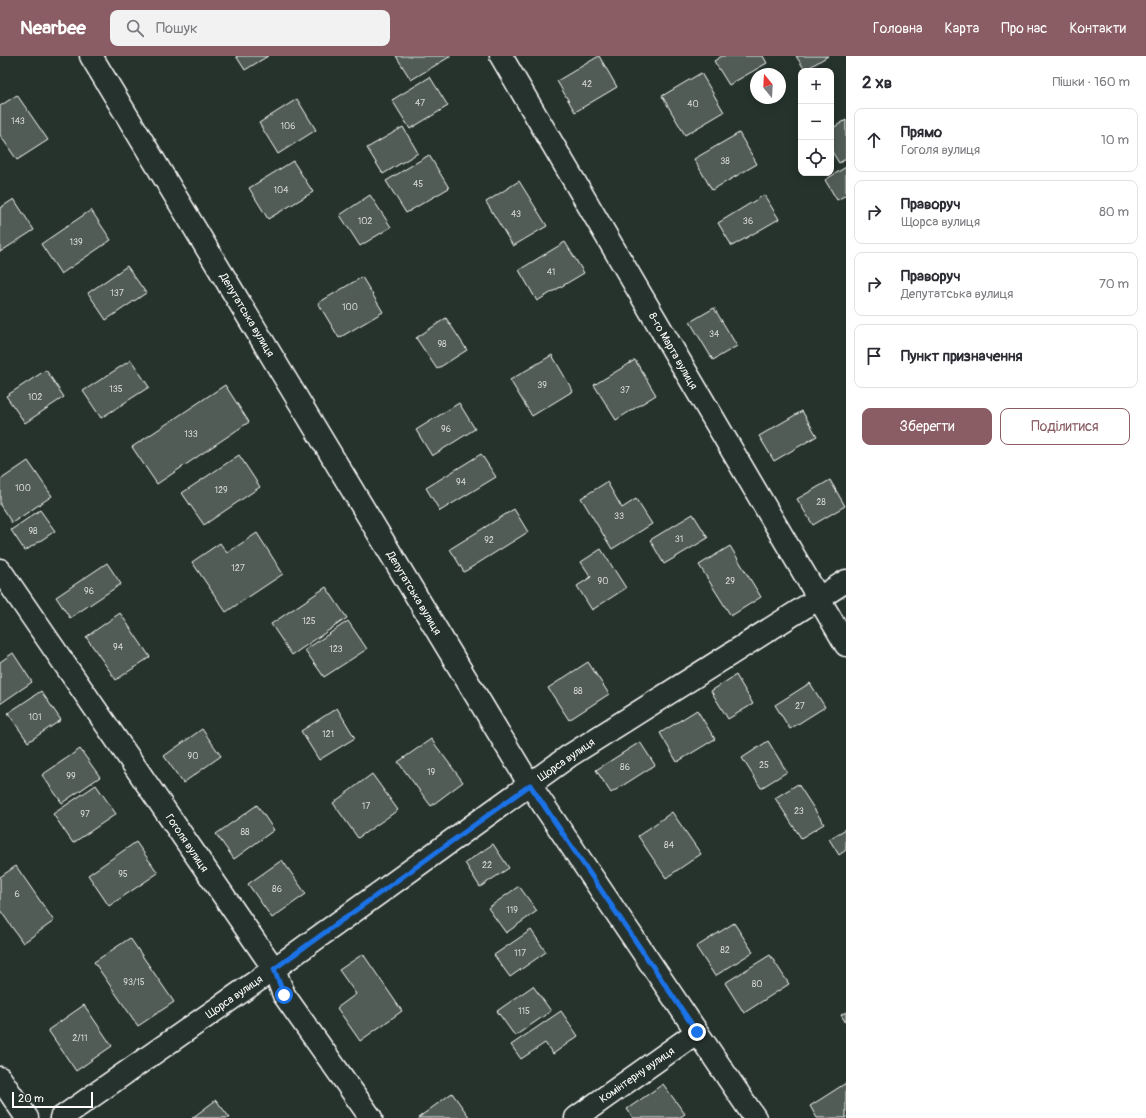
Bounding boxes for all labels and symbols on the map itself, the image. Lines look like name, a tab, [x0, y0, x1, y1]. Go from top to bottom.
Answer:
north arrow	[750, 68, 786, 104]
house number: 42	[582, 79, 592, 90]
house number: 47	[415, 98, 425, 109]
house number: 40	[687, 99, 699, 110]
house number: 143	[11, 116, 25, 127]
house number: 106	[281, 121, 295, 132]
house number: 38	[720, 156, 730, 167]
house number: 45	[413, 179, 423, 190]
house number: 104	[274, 185, 289, 196]
house number: 43	[511, 209, 521, 220]
house number: 102	[358, 216, 372, 227]
house number: 36	[743, 216, 753, 227]
house number: 139	[69, 237, 83, 248]
house number: 41	[547, 267, 555, 278]
street label: Депутатська вулиця	[216, 270, 277, 359]
house number: 137	[110, 288, 124, 299]
house number: 100	[342, 302, 358, 313]
street label: 8-го Марта вулиця	[646, 310, 700, 392]
house number: 34	[709, 329, 720, 340]
house number: 98	[437, 339, 447, 350]
house number: 39	[537, 380, 547, 391]
house number: 135	[109, 384, 123, 395]
house number: 37	[620, 385, 630, 396]
house number: 102	[28, 392, 42, 403]
house number: 96	[441, 424, 451, 435]
house number: 133	[184, 429, 198, 440]
house number: 94	[456, 477, 467, 488]
house number: 100	[15, 483, 31, 494]
house number: 129	[214, 485, 228, 496]
house number: 28	[816, 497, 826, 508]
house number: 33	[614, 511, 624, 522]
house number: 98	[28, 526, 38, 537]
house number: 31	[675, 534, 683, 545]
house number: 92	[484, 535, 494, 546]
street label: Депутатська вулиця	[383, 548, 444, 637]
house number: 127	[231, 563, 245, 574]
house number: 90	[598, 576, 608, 587]
house number: 29	[725, 576, 735, 587]
house number: 96	[84, 586, 94, 597]
house number: 125	[302, 616, 316, 627]
house number: 94	[113, 642, 124, 653]
house number: 123	[329, 644, 343, 655]
house number: 88	[573, 686, 583, 697]
house number: 27	[795, 701, 805, 712]
house number: 101	[28, 712, 42, 723]
house number: 121	[322, 729, 334, 740]
street label: Щорса вулиця	[535, 736, 597, 784]
house number: 90	[188, 751, 198, 762]
house number: 25	[759, 760, 769, 771]
house number: 86	[620, 762, 630, 773]
house number: 19	[427, 767, 435, 778]
house number: 99	[66, 771, 76, 782]
house number: 17	[362, 801, 370, 812]
house number: 23	[794, 806, 804, 817]
house number: 97	[80, 809, 90, 820]
street label: Гоголя вулиця	[163, 812, 211, 874]
house number: 88	[240, 827, 250, 838]
house number: 84	[664, 840, 675, 851]
house number: 22	[482, 860, 492, 871]
house number: 95	[118, 869, 128, 880]
house number: 86	[272, 884, 282, 895]
house number: 6	[14, 889, 20, 900]
house number: 119	[506, 905, 518, 916]
house number: 82	[720, 945, 730, 956]
house number: 117	[514, 948, 526, 959]
street label: Щорса вулиця	[203, 973, 265, 1021]
house number: 93/15	[123, 977, 145, 988]
house number: 80	[752, 979, 762, 990]
route start	[275, 986, 293, 1004]
house number: 115	[518, 1006, 530, 1017]
route end	[688, 1023, 706, 1041]
house number: 2/11	[72, 1033, 88, 1044]
street label: Комінтерну вулиця	[597, 1044, 677, 1106]
scale bar	[12, 1090, 93, 1109]

